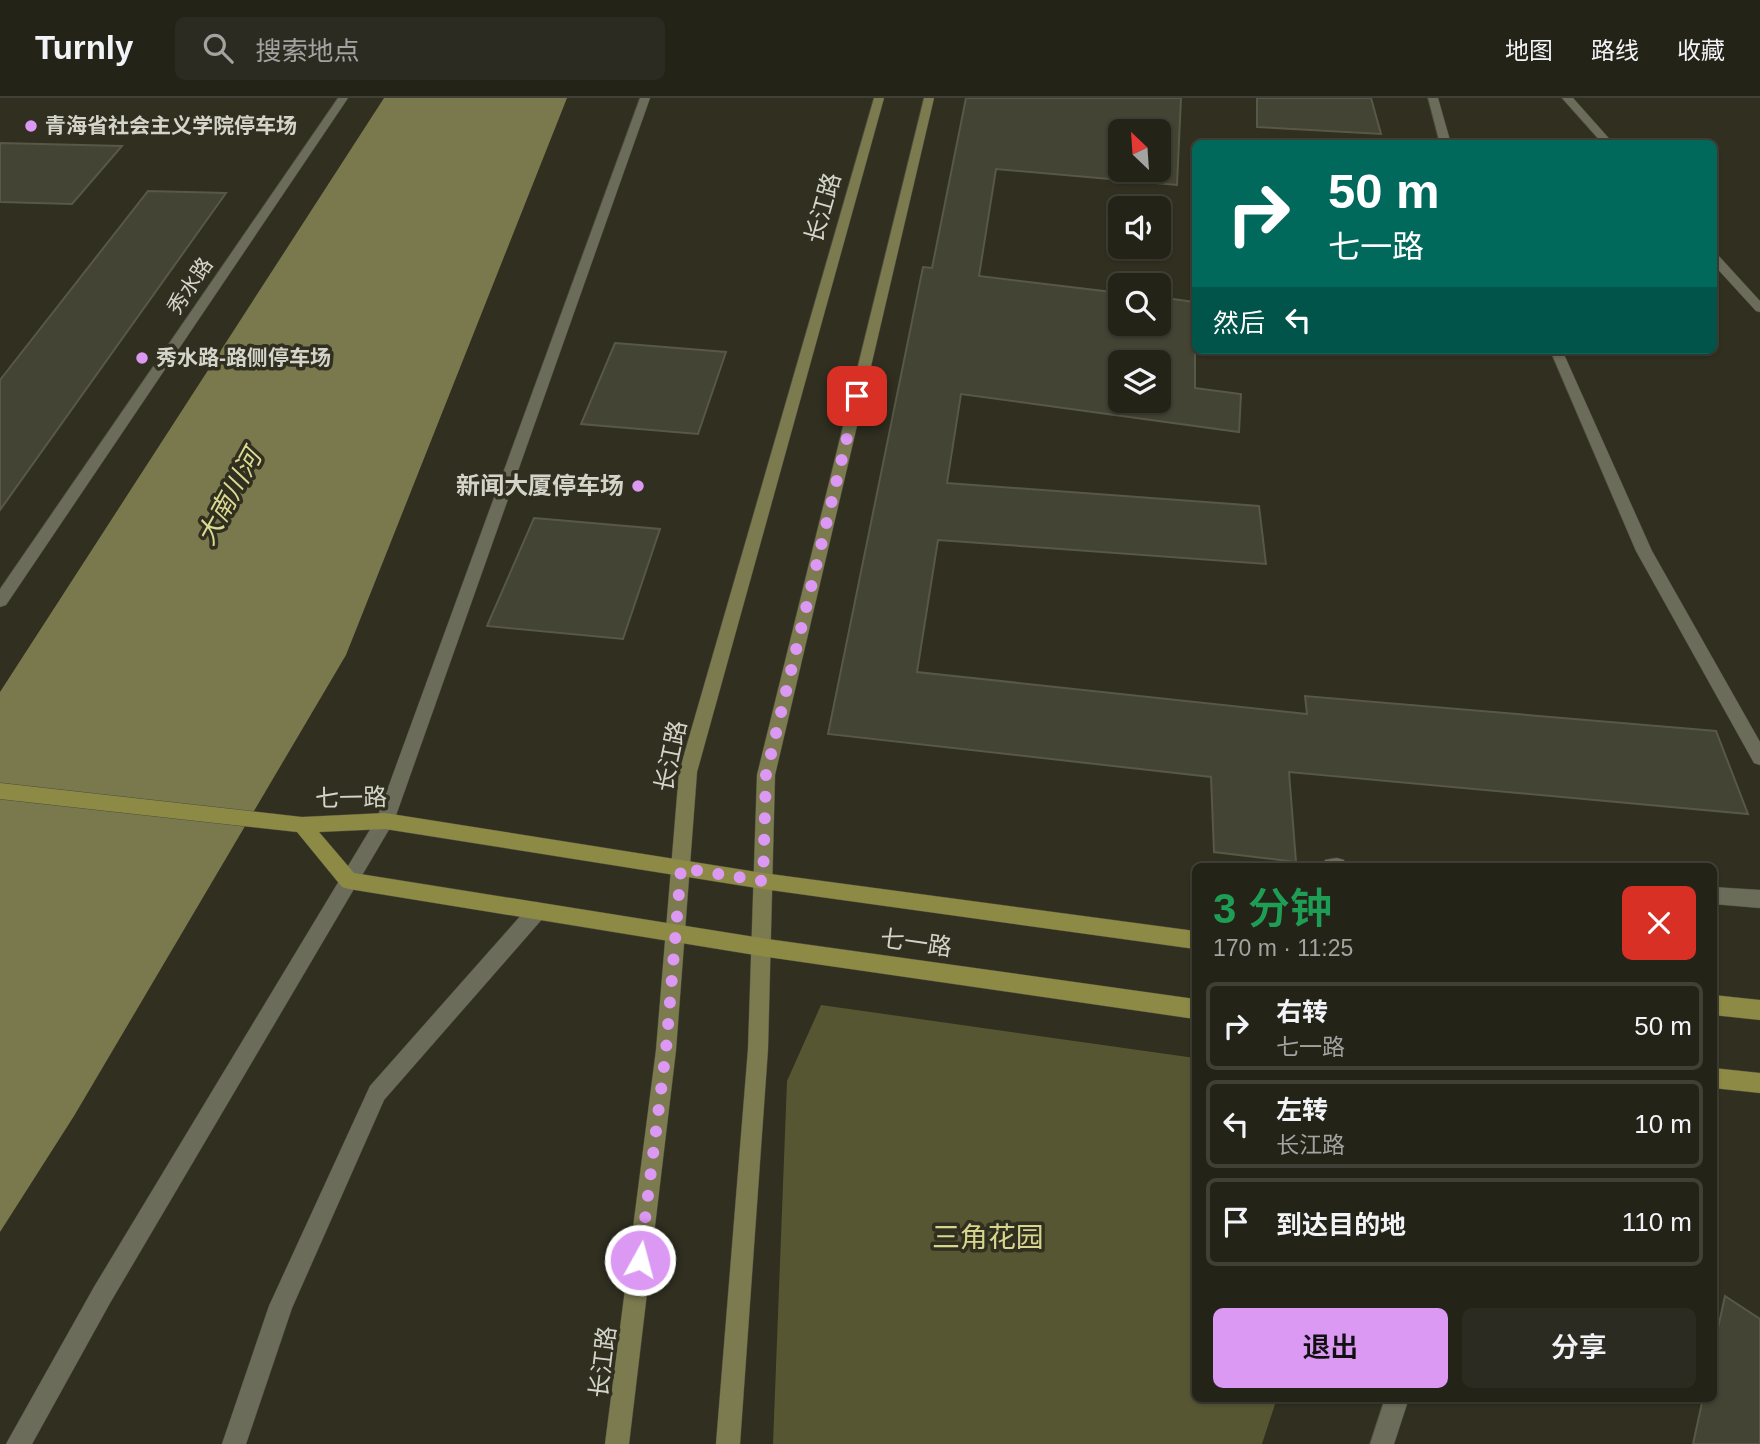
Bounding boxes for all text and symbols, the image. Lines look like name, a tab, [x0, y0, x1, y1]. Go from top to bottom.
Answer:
search box	[175, 17, 665, 80]
text: Turnly	[35, 29, 133, 66]
icon: search	[199, 29, 237, 67]
text: 搜索地点	[255, 36, 359, 66]
text: 地图	[1505, 37, 1553, 64]
text: 路线	[1591, 37, 1639, 64]
text: 收藏	[1677, 37, 1725, 64]
place label: 青海省社会主义学院停车场	[45, 114, 297, 137]
marker: 青海省社会主义学院停车场	[23, 118, 39, 134]
north arrow	[1108, 119, 1171, 182]
map controls	[1108, 119, 1171, 413]
text: 50 m	[1328, 164, 1440, 218]
icon: right	[1213, 168, 1304, 259]
street label: 长江路	[800, 170, 845, 246]
button: sound	[1108, 196, 1171, 259]
text: 七一路	[1328, 229, 1424, 265]
street label: 秀水路	[162, 253, 217, 318]
button: search	[1108, 273, 1171, 336]
icon: left	[1279, 301, 1317, 339]
text: 然后	[1213, 308, 1265, 338]
place label: 秀水路-路侧停车场	[156, 346, 331, 369]
marker: 秀水路-路侧停车场	[134, 350, 150, 366]
button: layers	[1108, 350, 1171, 413]
pin	[827, 366, 887, 426]
icon: arrive	[838, 377, 876, 415]
water label: 大南川河	[191, 440, 270, 550]
place label: 新闻大厦停车场	[456, 472, 624, 499]
marker: 新闻大厦停车场	[630, 478, 646, 494]
street label: 长江路	[650, 718, 691, 794]
street label: 七一路	[315, 783, 387, 812]
text: 3 分钟	[1213, 885, 1332, 932]
button: close	[1622, 886, 1696, 960]
street label: 七一路	[879, 924, 954, 961]
text: 170 m · 11:25	[1213, 935, 1353, 961]
text: 右转	[1276, 997, 1328, 1027]
icon: right	[1217, 1007, 1255, 1045]
text: 50 m	[1634, 1011, 1692, 1041]
text: 七一路	[1276, 1034, 1345, 1060]
text: 左转	[1276, 1095, 1328, 1125]
icon: left	[1217, 1105, 1255, 1143]
text: 10 m	[1634, 1109, 1692, 1139]
text: 长江路	[1276, 1132, 1345, 1158]
icon: arrive	[1217, 1203, 1255, 1241]
text: 110 m	[1622, 1207, 1692, 1237]
text: 到达目的地	[1276, 1210, 1406, 1240]
park label: 三角花园	[932, 1222, 1044, 1253]
position arrow	[603, 1223, 677, 1297]
button: 退出	[1213, 1308, 1448, 1388]
button: 分享	[1462, 1308, 1696, 1388]
street label: 长江路	[585, 1325, 620, 1399]

